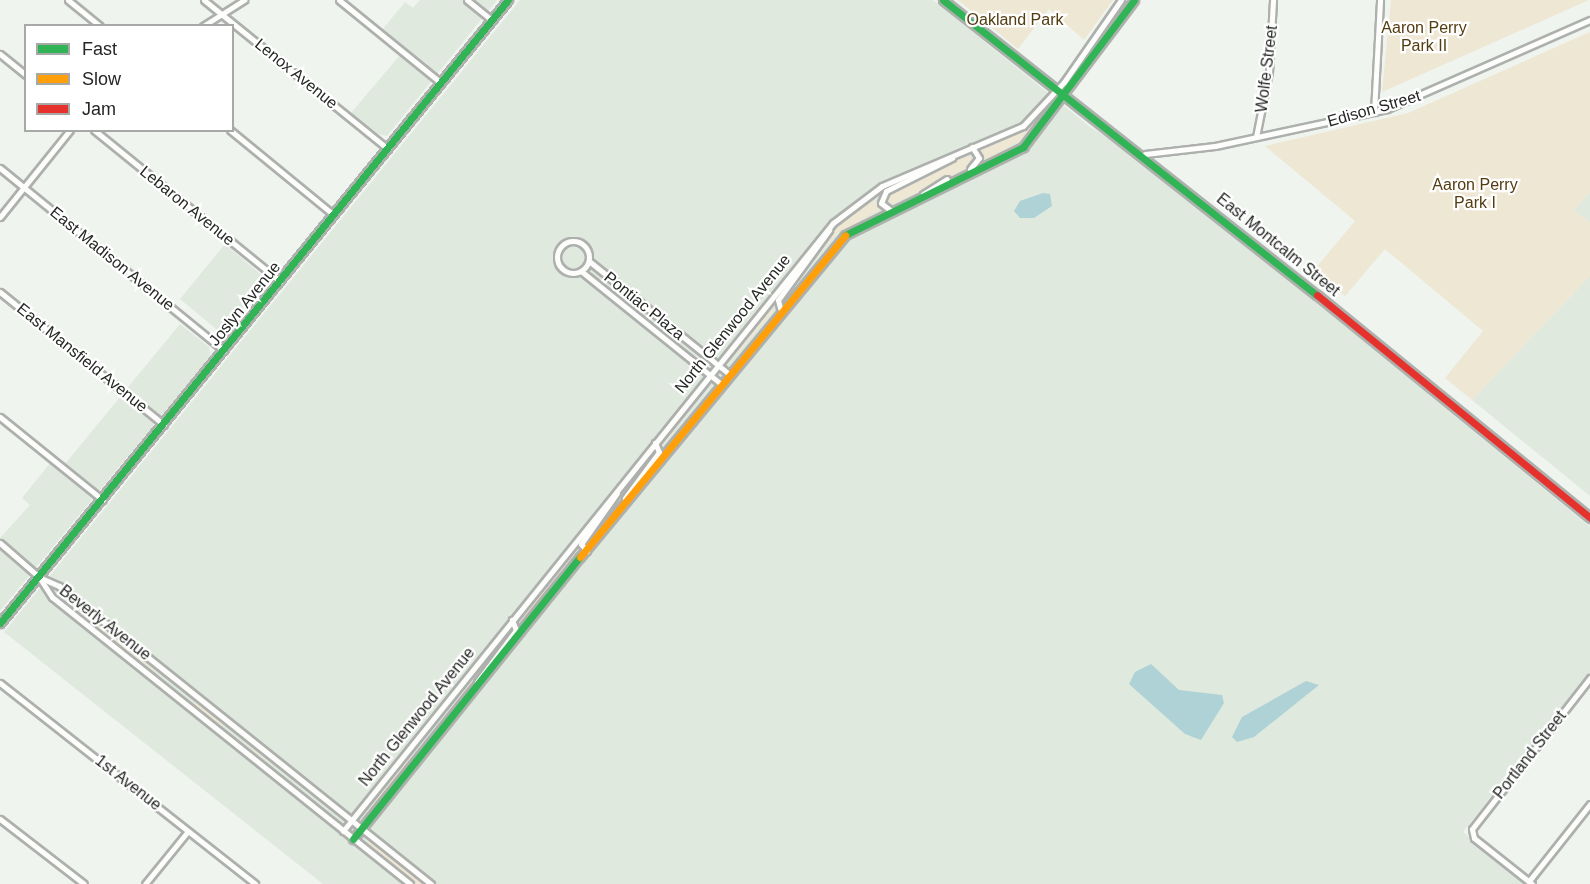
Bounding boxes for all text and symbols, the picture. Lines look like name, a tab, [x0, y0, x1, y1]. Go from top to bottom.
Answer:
park label: Oakland Park	[967, 10, 1063, 30]
park label: Aaron Perry Park II	[1381, 18, 1467, 56]
legend	[24, 24, 234, 132]
street label: Wolfe Street	[1252, 24, 1282, 114]
street label: Lenox Avenue	[250, 34, 342, 114]
text: Fast	[82, 39, 117, 59]
text: Slow	[82, 69, 121, 89]
street label: Edison Street	[1325, 87, 1423, 131]
text: Jam	[82, 99, 116, 119]
street label: Lebaron Avenue	[135, 162, 239, 250]
park label: Aaron Perry Park I	[1432, 175, 1518, 213]
street label: East Montcalm Street	[1213, 189, 1343, 301]
street label: East Madison Avenue	[46, 203, 178, 315]
street label: North Glenwood Avenue	[671, 250, 795, 398]
street label: Joslyn Avenue	[205, 258, 285, 350]
street label: Pontiac Plaza	[600, 268, 688, 344]
street label: East Mansfield Avenue	[12, 299, 152, 417]
street label: Beverly Avenue	[55, 581, 155, 665]
street label: North Glenwood Avenue	[355, 643, 479, 791]
street label: Portland Street	[1490, 707, 1570, 803]
street label: 1st Avenue	[91, 751, 165, 815]

